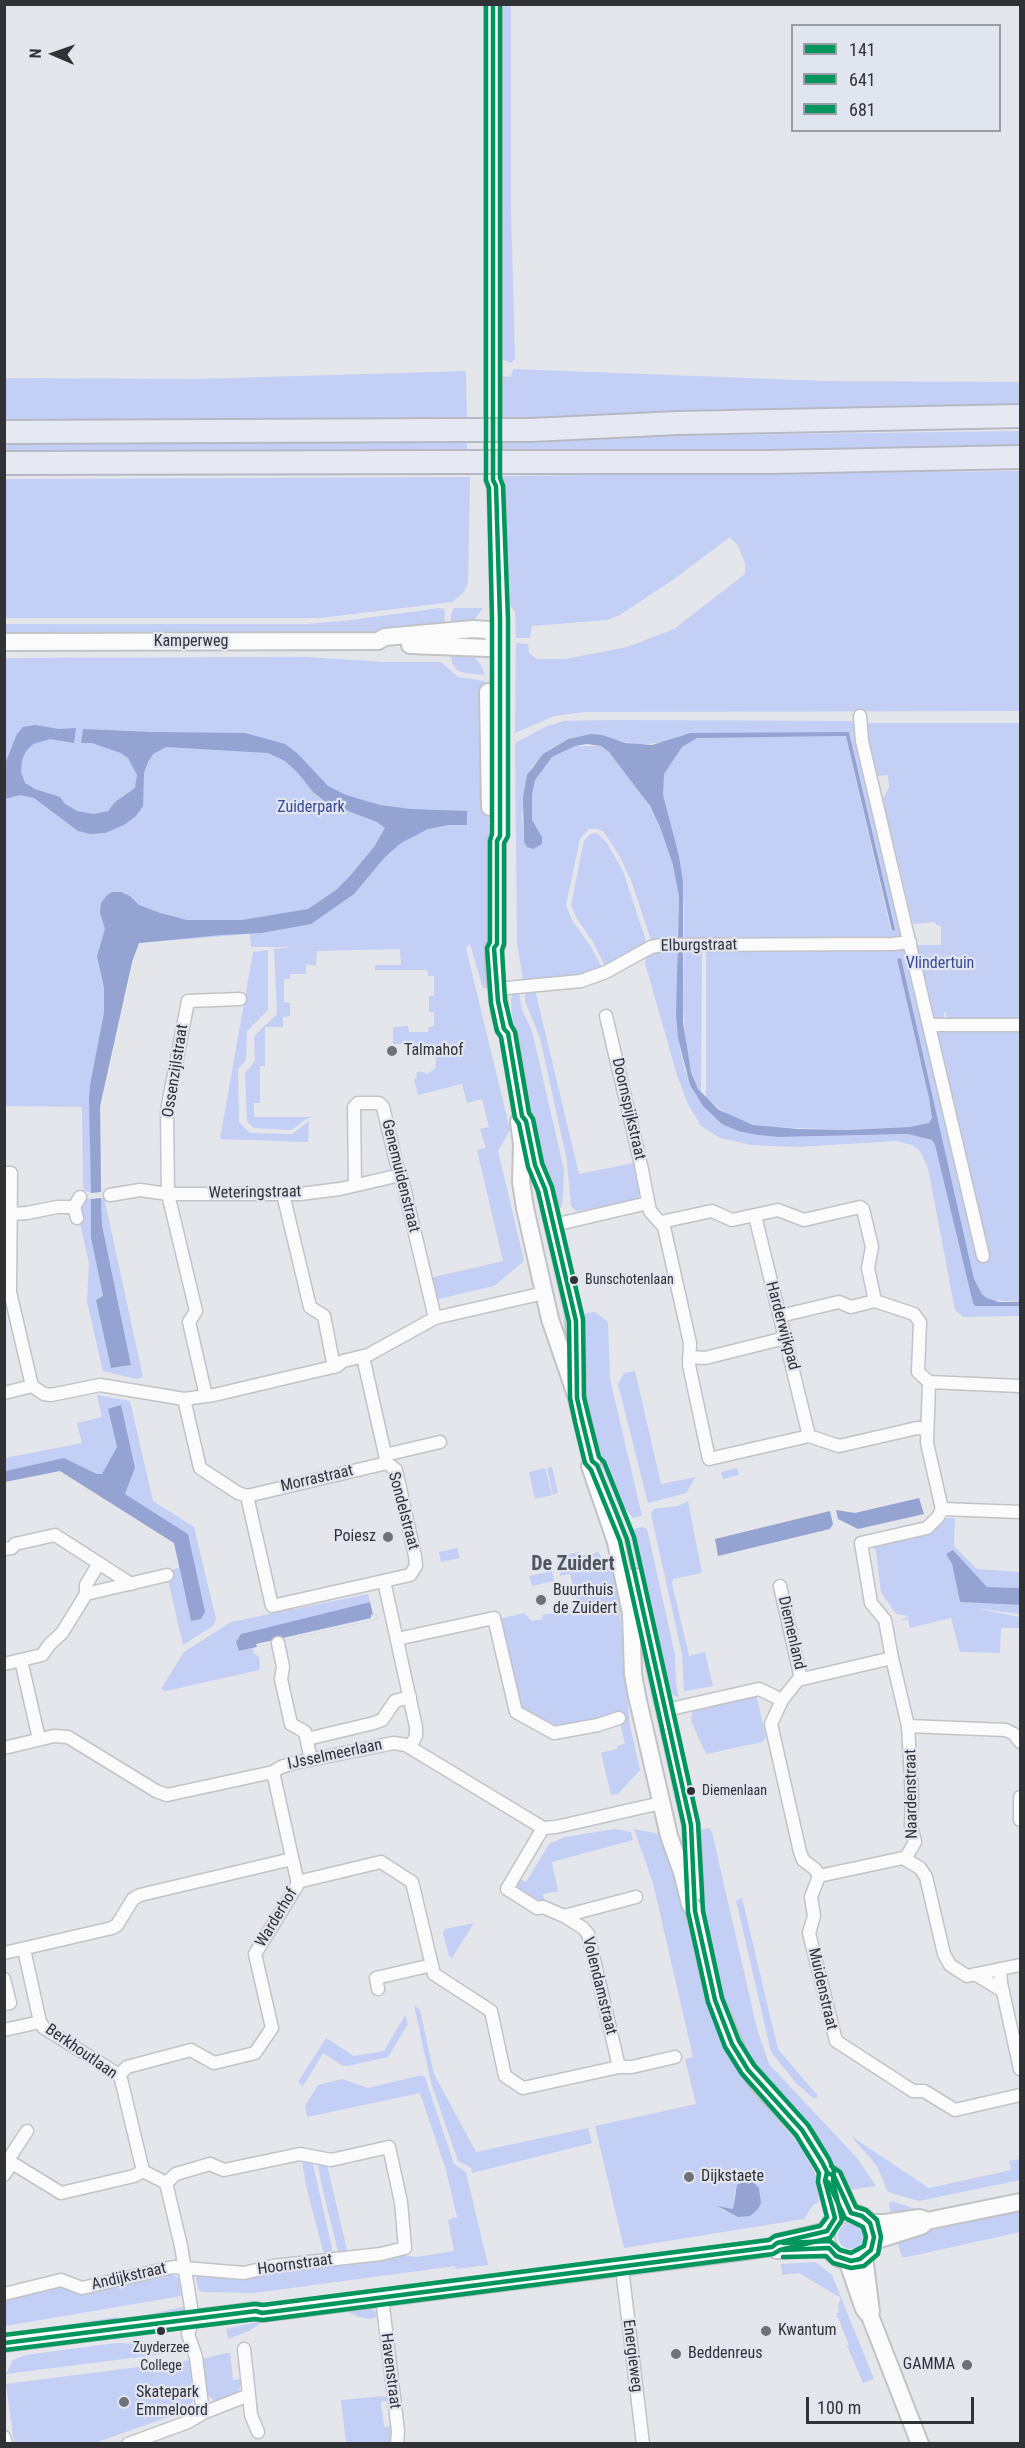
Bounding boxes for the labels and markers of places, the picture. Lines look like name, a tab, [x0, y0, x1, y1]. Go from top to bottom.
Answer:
place label: Talmahof	[404, 1041, 463, 1061]
marker: Talmahof	[385, 1044, 399, 1058]
place label: Bunschotenlaan	[585, 1272, 674, 1288]
marker: Bunschotenlaan	[568, 1274, 580, 1286]
place label: Poiesz	[334, 1527, 376, 1547]
marker: Poiesz	[381, 1530, 395, 1544]
place label: Buurthuis de Zuidert	[553, 1581, 617, 1619]
marker: Buurthuis de Zuidert	[534, 1593, 548, 1607]
place label: Diemenlaan	[702, 1783, 767, 1799]
marker: Diemenlaan	[685, 1785, 697, 1797]
place label: Dijkstaete	[701, 2167, 764, 2187]
marker: Dijkstaete	[682, 2170, 696, 2184]
place label: Kwantum	[778, 2321, 837, 2341]
marker: Kwantum	[759, 2324, 773, 2338]
marker: Zuyderzee College	[155, 2325, 167, 2337]
place label: Zuyderzee College	[133, 2340, 189, 2372]
place label: Beddenreus	[688, 2344, 763, 2364]
marker: Beddenreus	[669, 2347, 683, 2361]
place label: GAMMA	[903, 2355, 955, 2375]
marker: GAMMA	[960, 2358, 974, 2372]
place label: Skatepark Emmeloord	[136, 2383, 208, 2421]
marker: Skatepark Emmeloord	[117, 2395, 131, 2409]

